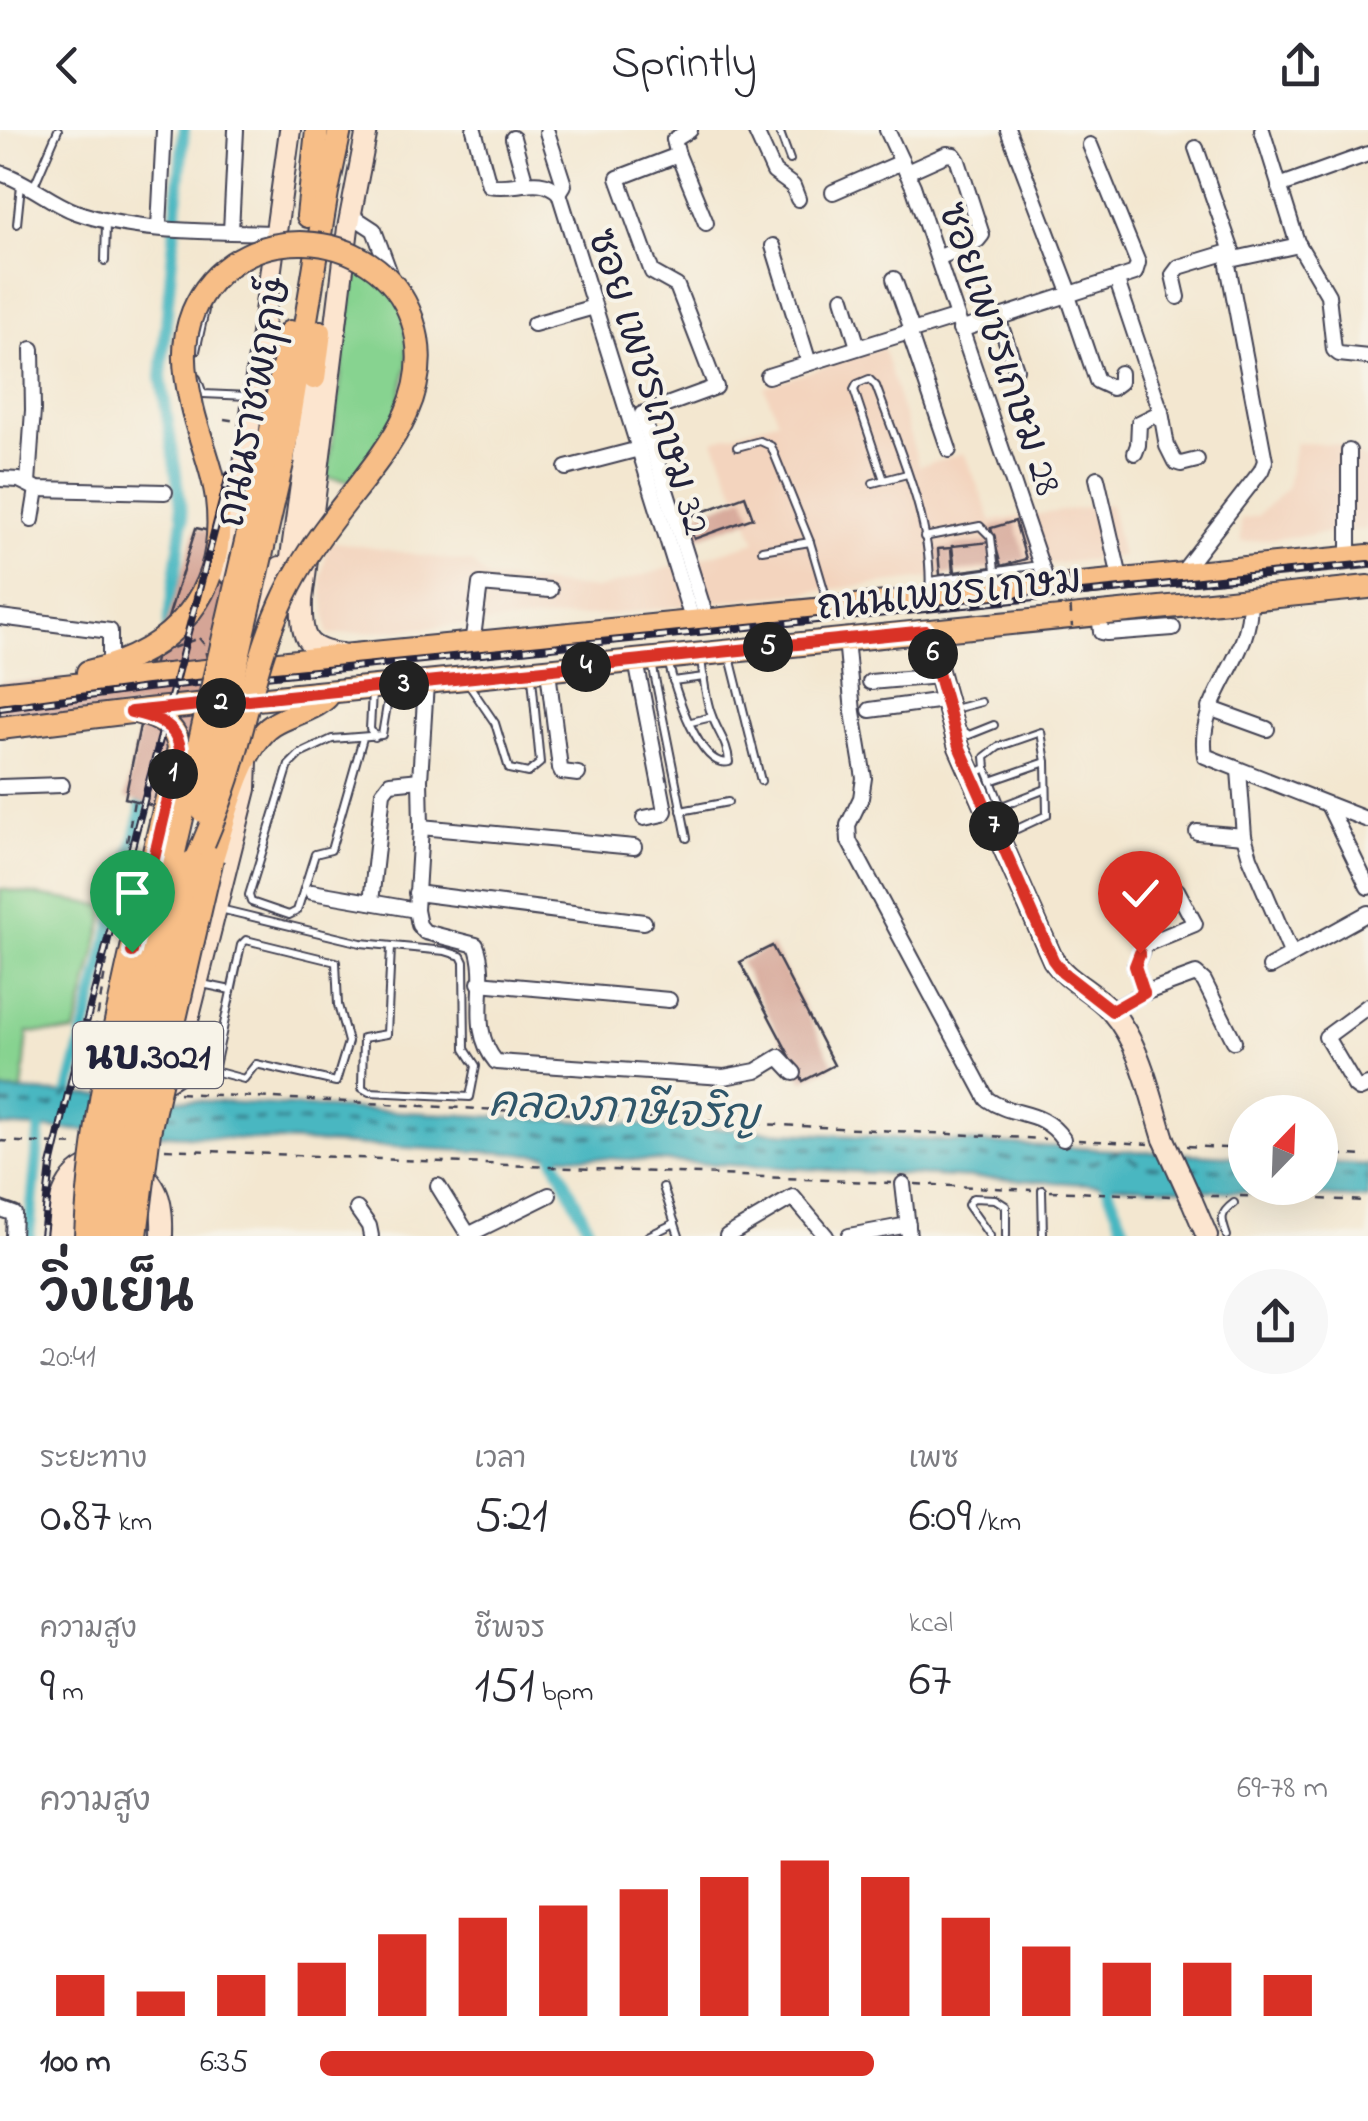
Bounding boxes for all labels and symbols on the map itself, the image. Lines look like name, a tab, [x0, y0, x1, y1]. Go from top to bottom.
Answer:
street label: ซอยเพชรเกษม 28	[920, 195, 1075, 504]
street label: ซอย เพชรเกษม 32	[569, 222, 724, 543]
street label: ถนนราชพฤกษ์	[202, 272, 310, 533]
street label: ถนนเพชรเกษม	[814, 552, 1085, 639]
pin: 5	[743, 622, 793, 672]
pin: 6	[908, 629, 958, 679]
pin: 4	[561, 642, 611, 692]
pin: 3	[379, 660, 429, 710]
pin: 2	[196, 678, 246, 728]
pin: 1	[148, 749, 198, 799]
pin: 7	[969, 801, 1019, 851]
pin	[90, 850, 175, 953]
pin	[1098, 851, 1183, 954]
road number: นบ.3021	[73, 1022, 223, 1088]
water label: คลองภาษีเจริญ	[487, 1074, 763, 1149]
north arrow	[1228, 1095, 1338, 1205]

